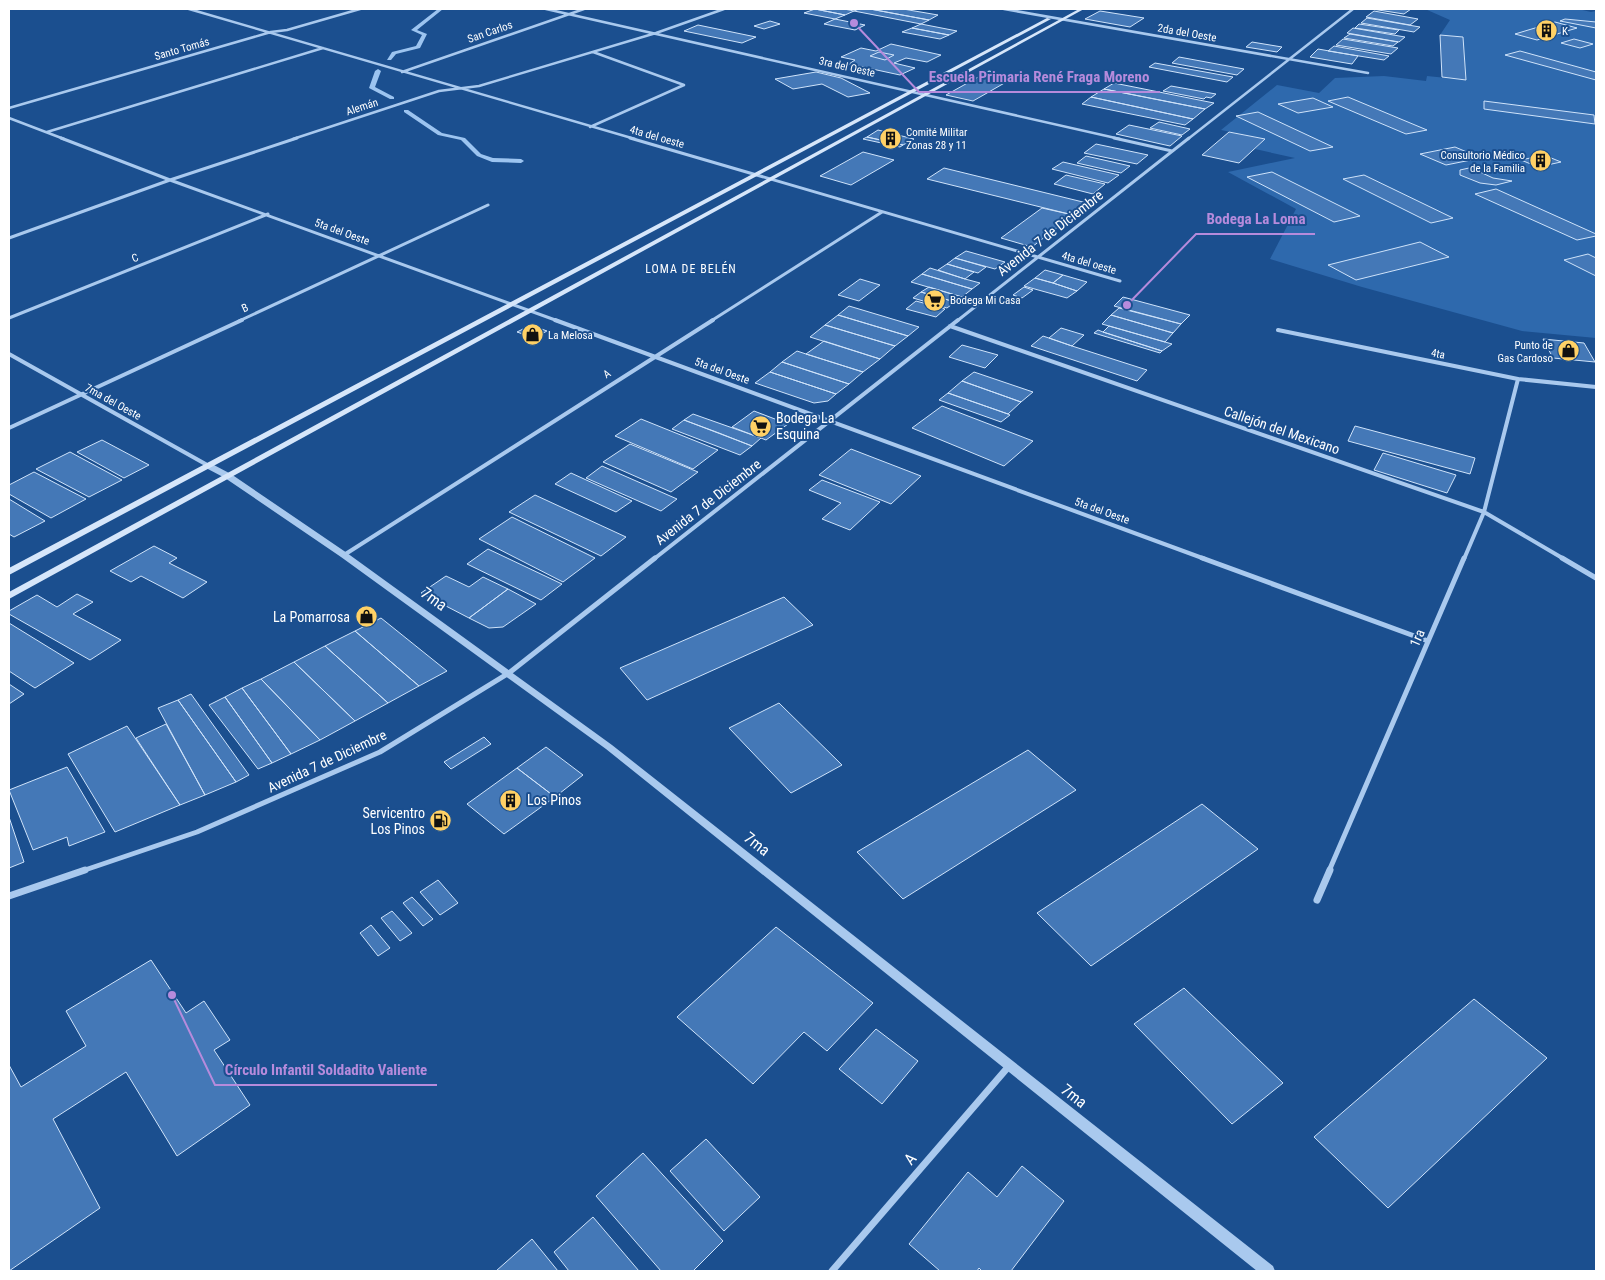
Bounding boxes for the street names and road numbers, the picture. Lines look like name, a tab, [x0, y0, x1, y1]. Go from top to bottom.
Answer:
street label: San Carlos	[466, 18, 514, 46]
street label: 2da del Oeste	[1157, 21, 1217, 45]
street label: Santo Tomás	[153, 35, 211, 63]
street label: 3ra del Oeste	[818, 54, 876, 80]
street label: Alemán	[344, 96, 380, 118]
street label: 4ta del oeste	[628, 123, 686, 151]
street label: Avenida 7 de Diciembre	[994, 187, 1106, 279]
street label: 5ta del Oeste	[313, 216, 371, 248]
street label: 4ta del oeste	[1060, 249, 1118, 277]
street label: C	[130, 251, 140, 265]
street label: B	[240, 301, 250, 315]
street label: 4ta	[1430, 346, 1446, 362]
street label: 5ta del Oeste	[693, 355, 751, 387]
street label: A	[601, 366, 614, 381]
street label: 7ma del Oeste	[83, 381, 143, 423]
street label: Callejón del Mexicano	[1222, 403, 1342, 457]
street label: Avenida 7 de Diciembre	[652, 456, 764, 548]
street label: 5ta del Oeste	[1073, 495, 1131, 527]
street label: 7ma	[417, 583, 451, 615]
street label: 1ra	[1406, 627, 1428, 649]
street label: Avenida 7 de Diciembre	[265, 726, 389, 796]
street label: 7ma	[740, 828, 774, 860]
street label: 7ma	[1057, 1080, 1091, 1112]
street label: A	[900, 1149, 920, 1169]

